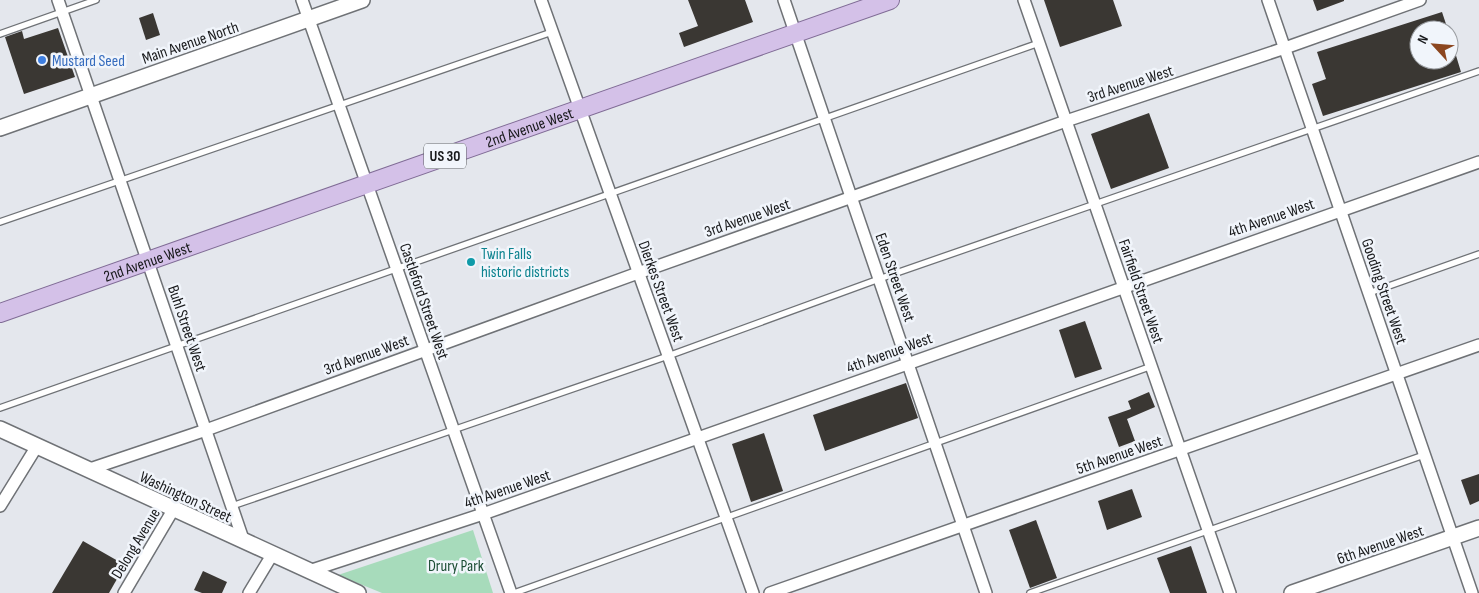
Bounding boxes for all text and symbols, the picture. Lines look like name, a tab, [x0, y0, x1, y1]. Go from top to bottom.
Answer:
street label: Main Avenue North	[140, 18, 241, 69]
north arrow	[1409, 20, 1459, 70]
text: N	[1413, 32, 1432, 47]
place label: Mustard Seed	[52, 52, 125, 71]
marker: Mustard Seed	[36, 54, 48, 66]
street label: 3rd Avenue West	[1085, 62, 1176, 107]
street label: 2nd Avenue West	[483, 104, 576, 152]
road number: US 30	[424, 144, 466, 168]
street label: 3rd Avenue West	[702, 195, 793, 242]
street label: 4th Avenue West	[1226, 195, 1317, 242]
street label: Eden Street West	[871, 231, 919, 324]
street label: Gooding Street West	[1357, 236, 1411, 347]
street label: Fairfield Street West	[1114, 237, 1167, 346]
street label: 2nd Avenue West	[101, 238, 194, 287]
street label: Dierkes Street West	[634, 238, 688, 345]
street label: Castleford Street West	[395, 241, 452, 362]
place label: Twin Falls historic districts	[481, 245, 569, 282]
marker: Twin Falls historic districts	[465, 256, 477, 268]
street label: Buhl Street West	[163, 283, 210, 374]
street label: 4th Avenue West	[844, 329, 935, 378]
street label: 3rd Avenue West	[321, 331, 412, 380]
street label: 5th Avenue West	[1074, 432, 1165, 479]
street label: 4th Avenue West	[462, 466, 553, 513]
street label: Washington Street	[136, 468, 235, 527]
street label: Delong Avenue	[108, 505, 165, 582]
street label: 6th Avenue West	[1335, 522, 1426, 569]
park label: Drury Park	[428, 557, 484, 576]

